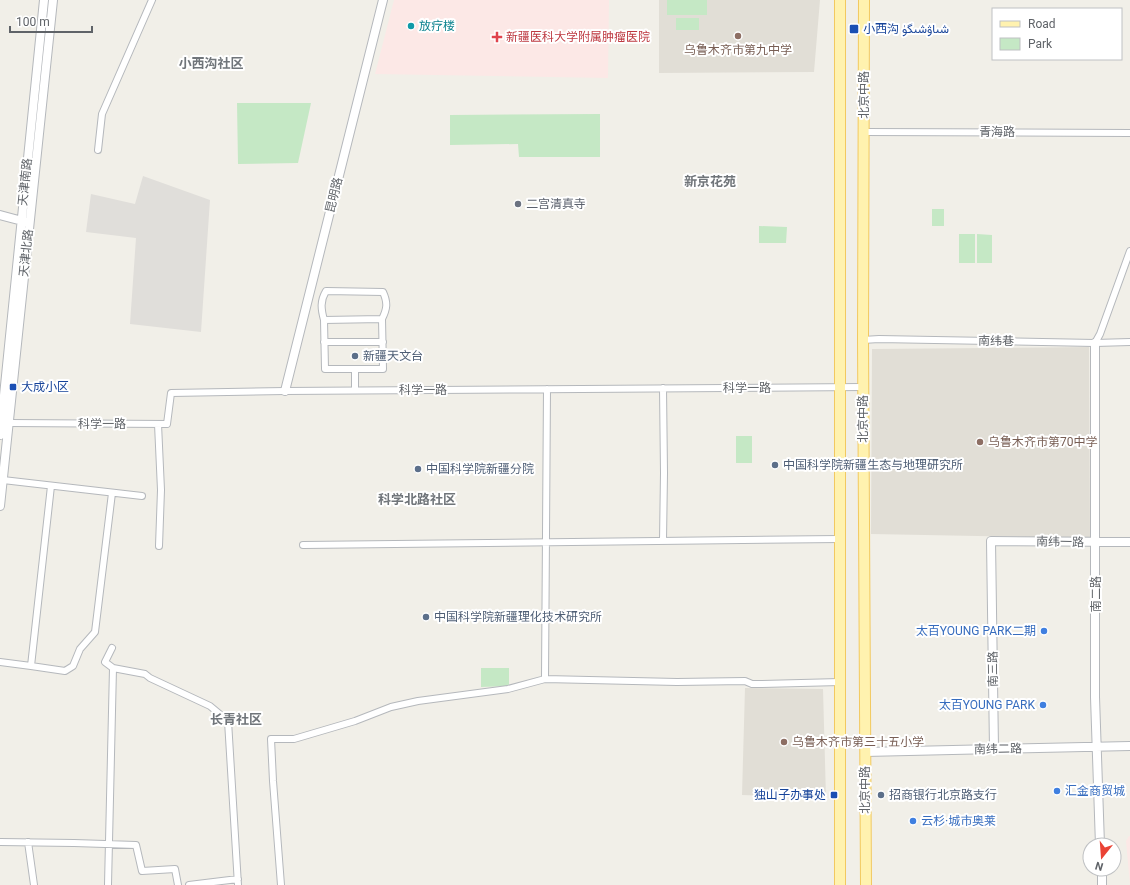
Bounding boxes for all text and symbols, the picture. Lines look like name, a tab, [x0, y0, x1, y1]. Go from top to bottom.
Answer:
scale bar	[10, 8, 92, 34]
legend	[992, 8, 1122, 60]
text: 100 m	[16, 15, 50, 29]
text: Road	[1028, 17, 1056, 31]
place label: 放疗楼	[419, 19, 455, 33]
marker: 放疗楼	[406, 21, 416, 31]
place label: 小西沟 شىاۋشىگۈ	[863, 22, 949, 37]
marker: 小西沟 شىاۋشىگۈ	[848, 23, 860, 35]
place label: 新疆医科大学附属肿瘤医院	[506, 30, 650, 44]
marker: 新疆医科大学附属肿瘤医院	[491, 31, 503, 43]
marker: 乌鲁木齐市第九中学	[733, 31, 743, 41]
text: Park	[1028, 37, 1053, 51]
place label: 乌鲁木齐市第九中学	[684, 43, 792, 57]
district label: 小西沟社区	[178, 56, 244, 71]
street label: 北京中路	[857, 71, 871, 119]
street label: 青海路	[979, 125, 1015, 139]
street label: 天津南路	[16, 157, 34, 207]
district label: 新京花苑	[684, 174, 736, 189]
street label: 昆明路	[323, 176, 345, 214]
place label: 二宫清真寺	[526, 197, 586, 211]
marker: 二宫清真寺	[513, 199, 523, 209]
street label: 天津北路	[17, 228, 35, 278]
street label: 南纬巷	[978, 334, 1014, 348]
place label: 新疆天文台	[363, 349, 423, 363]
marker: 新疆天文台	[350, 351, 360, 361]
place label: 大成小区	[21, 380, 69, 394]
street label: 科学一路	[723, 381, 771, 395]
marker: 大成小区	[8, 382, 18, 392]
street label: 科学一路	[399, 383, 447, 397]
street label: 北京中路	[856, 395, 870, 443]
street label: 科学一路	[78, 417, 126, 431]
place label: 乌鲁木齐市第70中学	[988, 435, 1098, 449]
marker: 乌鲁木齐市第70中学	[975, 437, 985, 447]
place label: 中国科学院新疆生态与地理研究所	[783, 458, 963, 472]
marker: 中国科学院新疆生态与地理研究所	[770, 460, 780, 470]
place label: 中国科学院新疆分院	[426, 462, 534, 476]
marker: 中国科学院新疆分院	[413, 464, 423, 474]
district label: 科学北路社区	[378, 492, 456, 507]
street label: 南纬一路	[1036, 535, 1084, 549]
street label: 南二路	[1089, 576, 1103, 612]
place label: 中国科学院新疆理化技术研究所	[434, 610, 602, 624]
marker: 中国科学院新疆理化技术研究所	[421, 612, 431, 622]
place label: 太百YOUNG PARK二期	[916, 624, 1036, 638]
marker: 太百YOUNG PARK二期	[1039, 626, 1049, 636]
street label: 南三路	[986, 651, 1000, 687]
place label: 太百YOUNG PARK	[939, 698, 1035, 712]
marker: 太百YOUNG PARK	[1038, 700, 1048, 710]
district label: 长青社区	[210, 712, 262, 727]
place label: 乌鲁木齐市第三十五小学	[792, 735, 924, 749]
marker: 乌鲁木齐市第三十五小学	[779, 737, 789, 747]
street label: 南纬二路	[974, 742, 1022, 756]
street label: 北京中路	[858, 766, 872, 814]
place label: 汇金商贸城	[1065, 784, 1125, 798]
marker: 汇金商贸城	[1052, 786, 1062, 796]
place label: 独山子办事处	[754, 788, 826, 802]
place label: 招商银行北京路支行	[889, 788, 997, 802]
marker: 独山子办事处	[829, 790, 839, 800]
marker: 招商银行北京路支行	[876, 790, 886, 800]
place label: 云杉·城市奥莱	[921, 814, 996, 828]
marker: 云杉·城市奥莱	[908, 816, 918, 826]
north arrow	[1082, 837, 1122, 877]
text: N	[1093, 859, 1105, 873]

